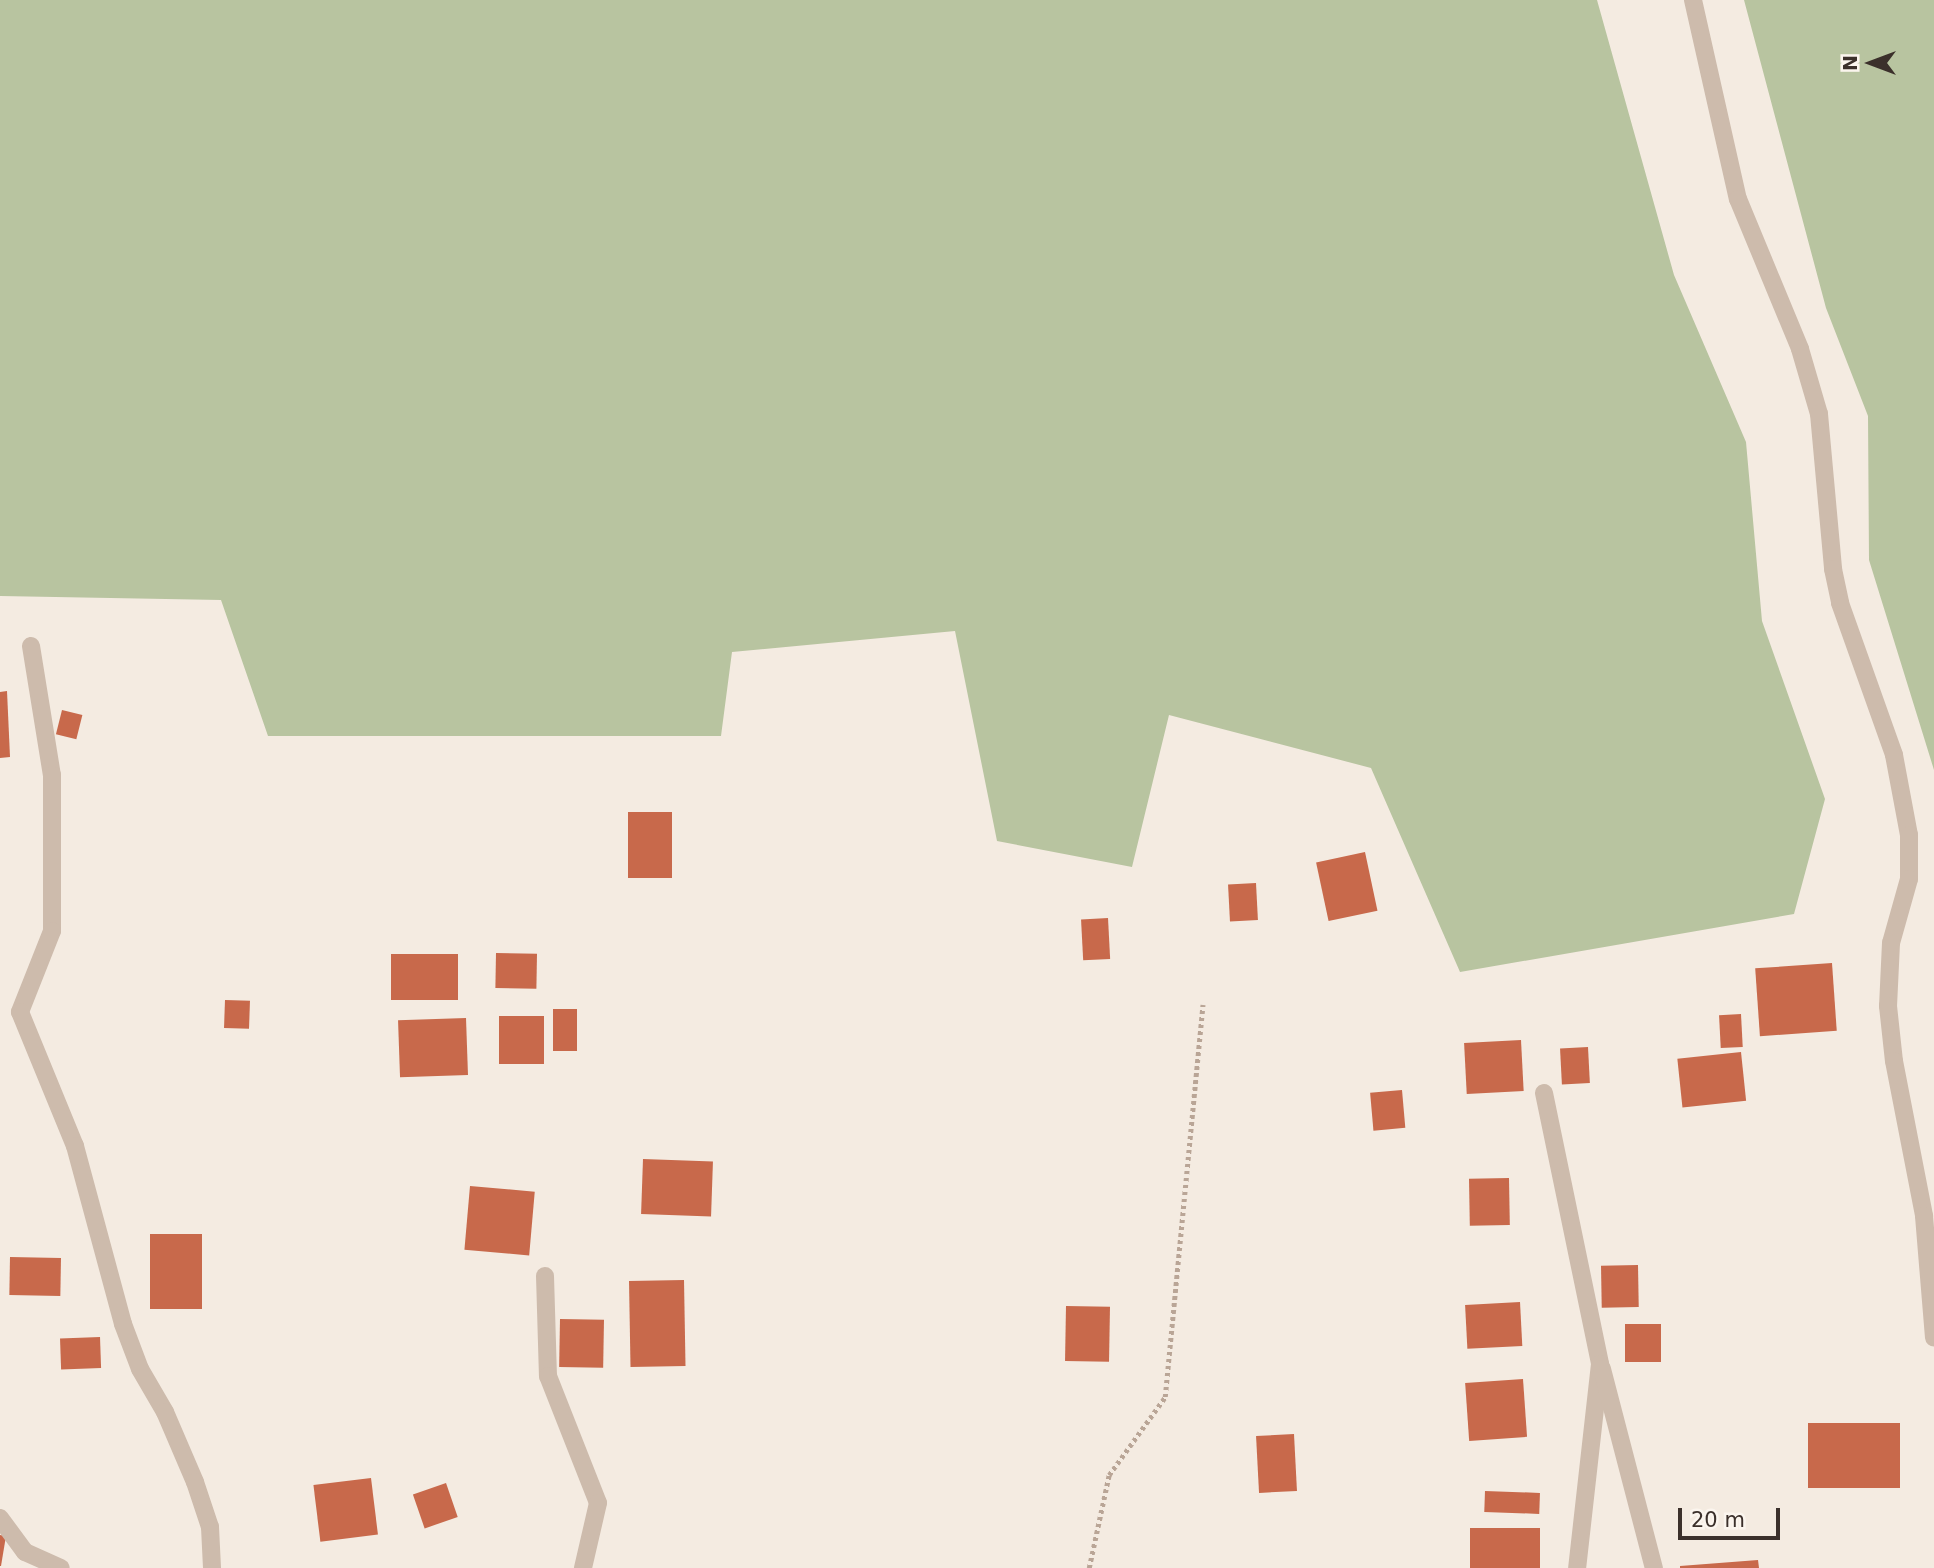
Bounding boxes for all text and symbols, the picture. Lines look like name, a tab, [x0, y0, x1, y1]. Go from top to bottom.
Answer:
north arrow	[1836, 28, 1906, 98]
text: N	[1839, 55, 1861, 71]
scale bar	[1682, 1494, 1784, 1538]
text: 20 m	[1691, 1508, 1745, 1532]

